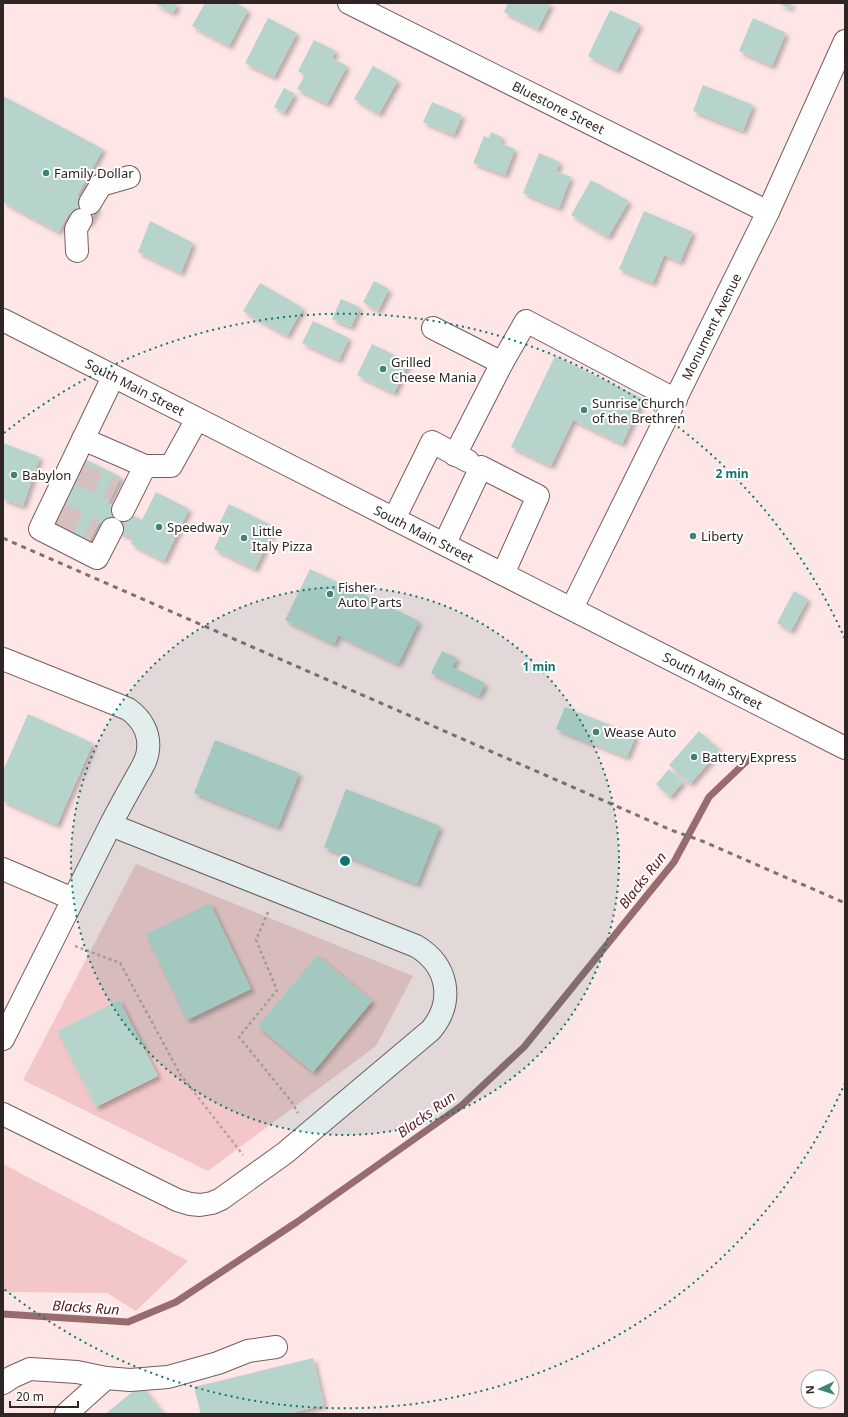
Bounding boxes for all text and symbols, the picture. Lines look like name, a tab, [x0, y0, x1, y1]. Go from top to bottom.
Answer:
street label: Bluestone Street	[509, 77, 608, 138]
place label: Family Dollar	[54, 164, 134, 182]
marker: Family Dollar	[41, 168, 51, 178]
street label: Monument Avenue	[677, 270, 745, 383]
place label: Grilled Cheese Mania	[391, 353, 477, 386]
street label: South Main Street	[82, 354, 188, 420]
marker: Grilled Cheese Mania	[378, 364, 388, 374]
place label: Sunrise Church of the Brethren	[592, 394, 685, 427]
marker: Sunrise Church of the Brethren	[579, 405, 589, 415]
text: 2 min	[715, 465, 749, 482]
place label: Babylon	[22, 466, 71, 484]
marker: Babylon	[9, 470, 19, 480]
street label: South Main Street	[371, 501, 477, 567]
place label: Speedway	[167, 518, 229, 536]
marker: Speedway	[154, 522, 164, 532]
place label: Little Italy Pizza	[252, 522, 313, 555]
place label: Liberty	[701, 527, 744, 545]
marker: Liberty	[688, 531, 698, 541]
marker: Little Italy Pizza	[239, 533, 249, 543]
place label: Fisher Auto Parts	[338, 578, 402, 611]
marker: Fisher Auto Parts	[325, 589, 335, 599]
street label: South Main Street	[660, 648, 766, 714]
text: 1 min	[522, 658, 556, 675]
place label: Wease Auto	[604, 723, 676, 741]
marker: Wease Auto	[591, 727, 601, 737]
place label: Battery Express	[702, 748, 797, 766]
marker: Battery Express	[689, 752, 699, 762]
water label: Blacks Run	[614, 848, 670, 912]
centre of rings	[338, 854, 352, 868]
water label: Blacks Run	[393, 1087, 459, 1141]
water label: Blacks Run	[52, 1295, 120, 1319]
north arrow	[800, 1369, 840, 1409]
scale bar	[10, 1383, 78, 1409]
text: N	[802, 1385, 817, 1395]
text: 20 m	[16, 1388, 44, 1405]

